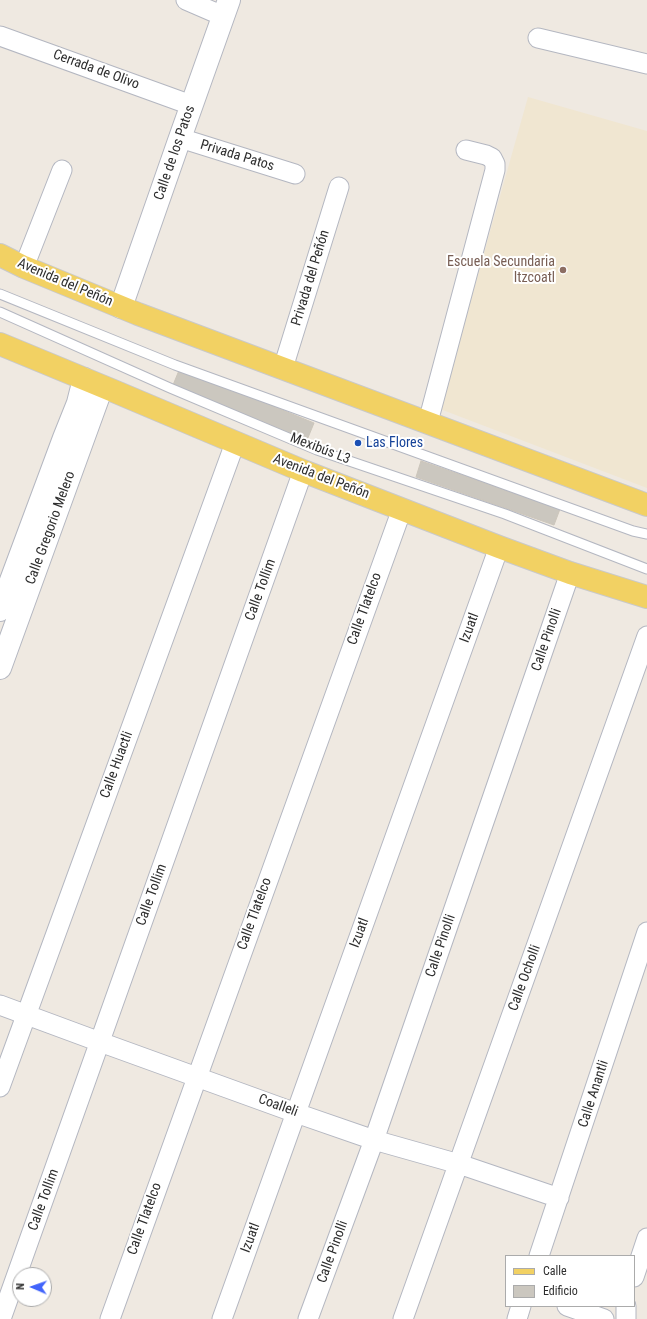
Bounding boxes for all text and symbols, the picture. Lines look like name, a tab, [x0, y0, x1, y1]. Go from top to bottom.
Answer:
street label: Cerrada de Olivo	[50, 47, 142, 93]
street label: Calle de los Patos	[151, 103, 199, 203]
street label: Privada Patos	[198, 137, 276, 175]
street label: Privada del Peñón	[288, 228, 334, 328]
place label: Escuela Secundaria Itzcoatl	[447, 254, 555, 286]
street label: Avenida del Peñón	[15, 255, 115, 311]
marker: Escuela Secundaria Itzcoatl	[558, 265, 568, 275]
street label: Mexibús L3	[287, 430, 353, 468]
place label: Las Flores	[366, 435, 423, 451]
marker: Las Flores	[353, 438, 363, 448]
street label: Avenida del Peñón	[270, 451, 372, 503]
street label: Calle Gregorio Melero	[23, 469, 79, 587]
street label: Calle Tollim	[242, 557, 280, 623]
street label: Calle Tlatelco	[344, 571, 386, 647]
street label: Calle Pinolli	[528, 606, 566, 674]
street label: Izuatl	[457, 611, 483, 645]
street label: Calle Huactli	[97, 729, 137, 801]
street label: Calle Tollim	[133, 862, 171, 928]
street label: Calle Tlatelco	[234, 876, 276, 952]
street label: Calle Pinolli	[422, 912, 460, 980]
street label: Izuatl	[347, 916, 373, 950]
street label: Calle Ocholli	[505, 943, 545, 1013]
street label: Calle Anantli	[575, 1058, 613, 1130]
street label: Coalleli	[256, 1091, 300, 1121]
street label: Calle Tollim	[25, 1167, 63, 1233]
street label: Calle Tlatelco	[124, 1181, 166, 1257]
street label: Calle Pinolli	[314, 1218, 352, 1286]
street label: Izuatl	[238, 1221, 264, 1255]
legend	[505, 1255, 635, 1307]
text: Calle	[543, 1264, 567, 1278]
north arrow	[12, 1267, 52, 1307]
text: N	[14, 1283, 27, 1290]
text: Edificio	[543, 1284, 578, 1298]

